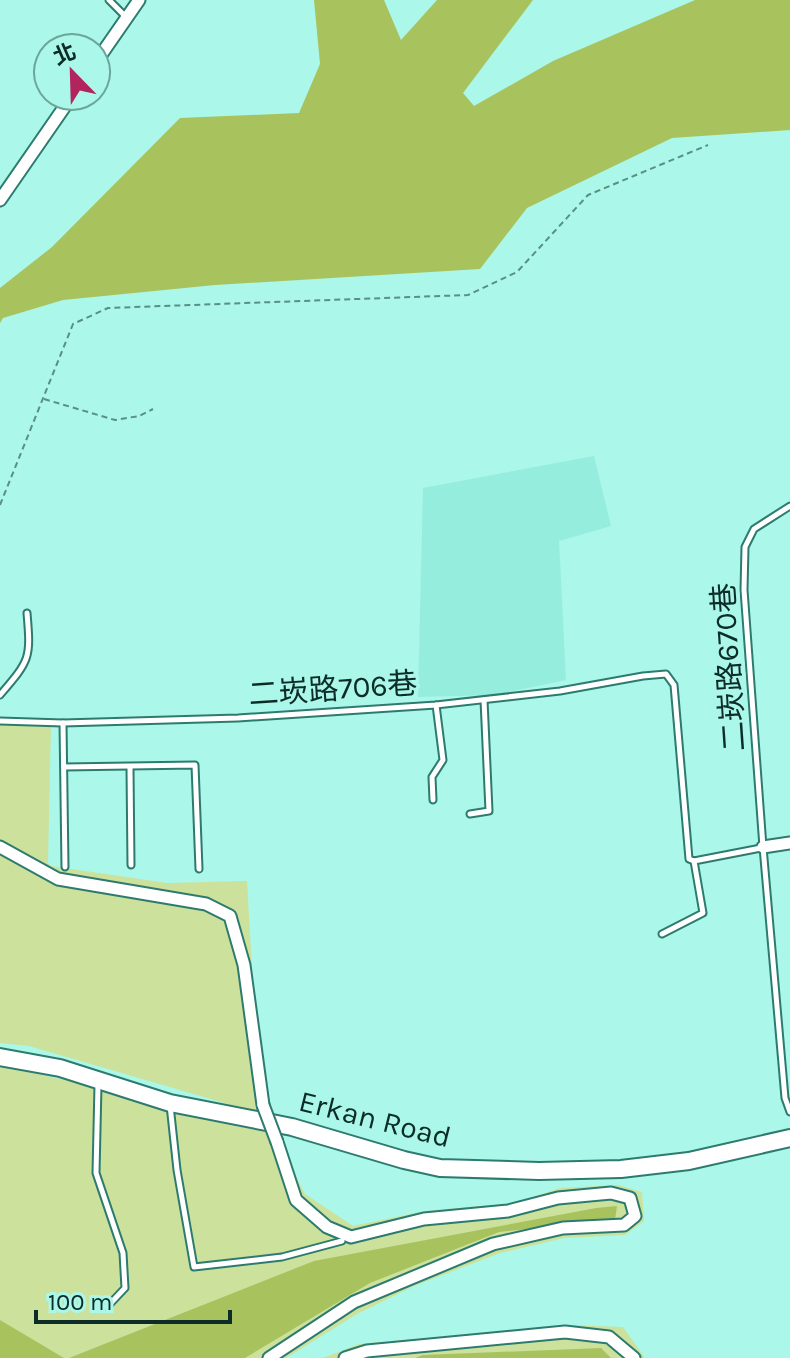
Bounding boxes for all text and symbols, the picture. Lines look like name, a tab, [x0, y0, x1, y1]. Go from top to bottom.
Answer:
north arrow	[32, 32, 112, 112]
text: 北	[49, 38, 80, 71]
street label: 二崁路670巷	[705, 581, 753, 753]
street label: 二崁路706巷	[247, 665, 419, 713]
street label: Erkan Road	[295, 1083, 455, 1155]
scale bar	[36, 1274, 230, 1324]
text: 100 m	[48, 1288, 113, 1316]

